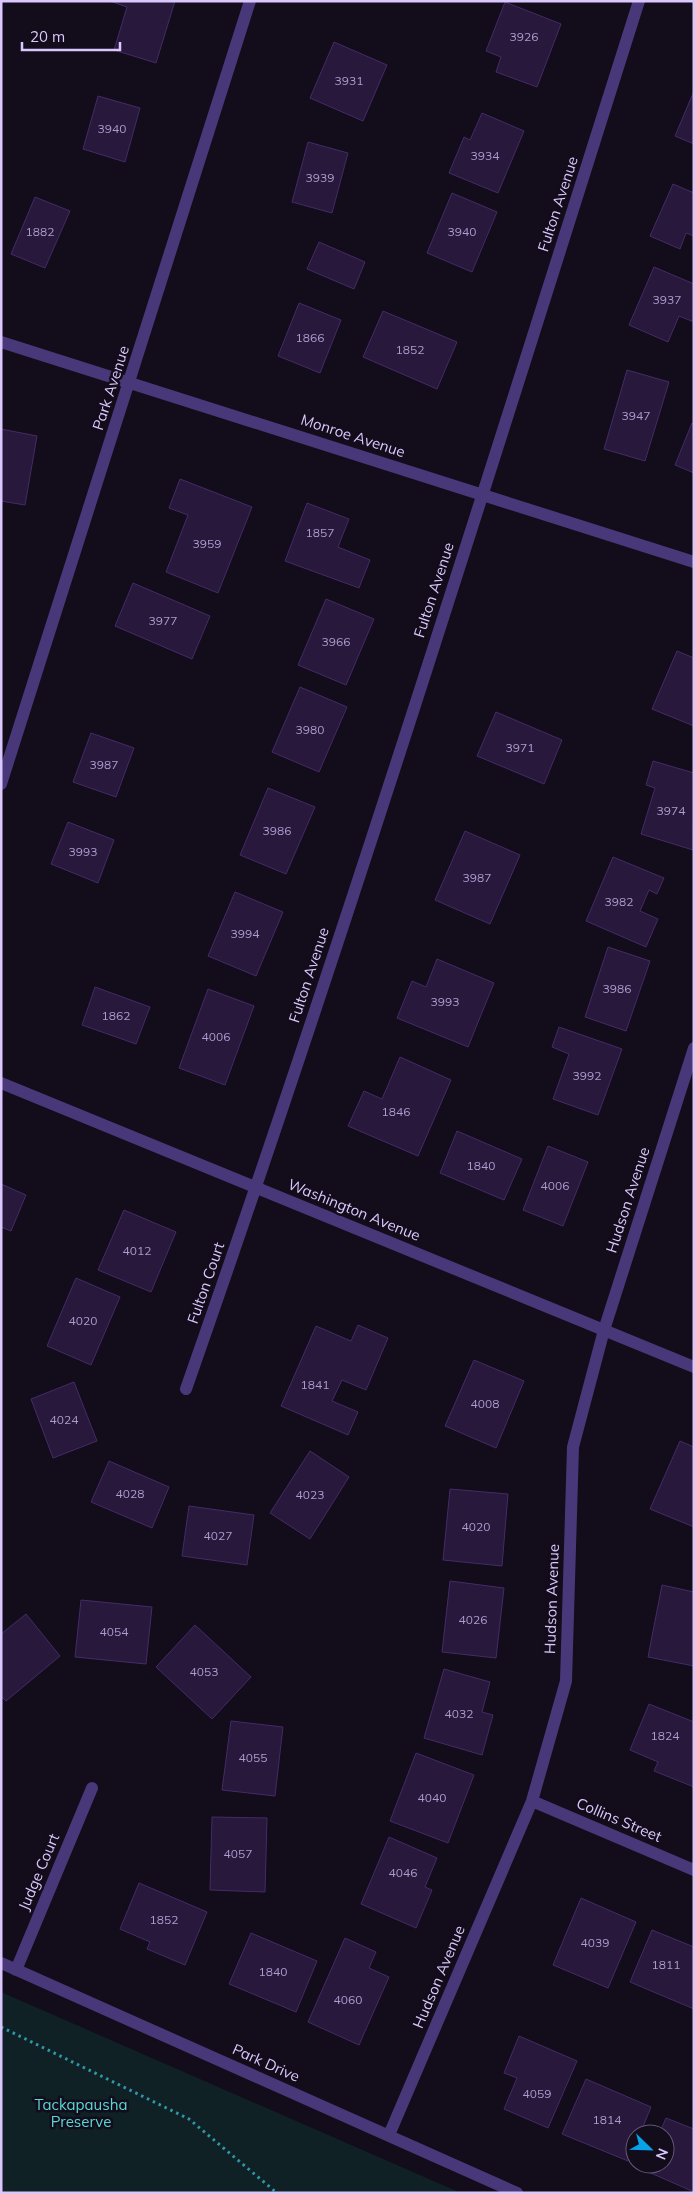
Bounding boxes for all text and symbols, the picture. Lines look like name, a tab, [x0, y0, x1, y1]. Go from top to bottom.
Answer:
scale bar	[22, 20, 120, 52]
text: 20 m	[30, 27, 65, 46]
house number: 3926	[510, 29, 538, 44]
house number: 3931	[335, 73, 363, 88]
house number: 3940	[98, 121, 126, 136]
house number: 3934	[471, 148, 499, 163]
street label: Fulton Avenue	[533, 154, 582, 254]
house number: 3939	[306, 170, 334, 185]
house number: 1882	[26, 224, 54, 239]
house number: 3940	[448, 224, 476, 239]
house number: 3937	[653, 292, 681, 307]
house number: 1866	[296, 330, 324, 345]
house number: 1852	[396, 342, 424, 357]
street label: Park Avenue	[88, 343, 133, 433]
house number: 3947	[622, 408, 650, 423]
street label: Monroe Avenue	[299, 410, 408, 461]
house number: 1857	[306, 525, 334, 540]
house number: 3959	[193, 536, 221, 551]
street label: Fulton Avenue	[409, 540, 458, 640]
house number: 3977	[149, 613, 177, 628]
house number: 3966	[322, 634, 350, 649]
house number: 3980	[296, 722, 324, 737]
house number: 3971	[506, 740, 534, 755]
house number: 3987	[90, 757, 118, 772]
house number: 3974	[657, 803, 685, 818]
house number: 3986	[263, 823, 291, 838]
house number: 3993	[69, 844, 97, 859]
house number: 3987	[463, 870, 491, 885]
house number: 3982	[605, 894, 633, 909]
street label: Fulton Avenue	[284, 925, 333, 1025]
house number: 3994	[231, 926, 259, 941]
house number: 3986	[603, 981, 631, 996]
house number: 3993	[431, 994, 459, 1009]
house number: 1862	[102, 1008, 130, 1023]
house number: 4006	[202, 1029, 230, 1044]
house number: 3992	[573, 1068, 601, 1083]
house number: 1846	[382, 1104, 410, 1119]
street label: Hudson Avenue	[601, 1145, 654, 1255]
house number: 1840	[467, 1158, 495, 1173]
street label: Washington Avenue	[285, 1174, 423, 1245]
house number: 4006	[541, 1178, 569, 1193]
street label: Fulton Court	[183, 1240, 228, 1326]
house number: 4012	[123, 1243, 151, 1258]
house number: 4020	[69, 1313, 97, 1328]
house number: 1841	[301, 1377, 329, 1392]
house number: 4008	[471, 1396, 499, 1411]
house number: 4024	[50, 1412, 78, 1427]
house number: 4028	[116, 1486, 144, 1501]
house number: 4023	[296, 1487, 324, 1502]
house number: 4020	[462, 1519, 490, 1534]
house number: 4027	[204, 1528, 232, 1543]
street label: Hudson Avenue	[540, 1544, 563, 1654]
house number: 4026	[459, 1612, 487, 1627]
house number: 4054	[100, 1624, 128, 1639]
house number: 4053	[190, 1664, 218, 1679]
house number: 4032	[445, 1706, 473, 1721]
house number: 1824	[651, 1728, 679, 1743]
house number: 4055	[239, 1750, 267, 1765]
house number: 4040	[418, 1790, 446, 1805]
street label: Collins Street	[574, 1793, 665, 1846]
street label: Judge Court	[14, 1830, 63, 1913]
house number: 4057	[224, 1846, 252, 1861]
house number: 4046	[389, 1865, 417, 1880]
house number: 1852	[150, 1912, 178, 1927]
street label: Hudson Avenue	[408, 1922, 469, 2031]
house number: 4039	[581, 1935, 609, 1950]
house number: 1811	[652, 1957, 680, 1972]
house number: 1840	[259, 1964, 287, 1979]
house number: 4060	[334, 1992, 362, 2007]
street label: Park Drive	[230, 2039, 303, 2086]
house number: 4059	[523, 2086, 551, 2101]
park label: Tackapausha Preserve	[35, 2095, 127, 2131]
house number: 1814	[593, 2112, 621, 2127]
north arrow	[625, 2124, 675, 2174]
text: N	[652, 2146, 672, 2162]

